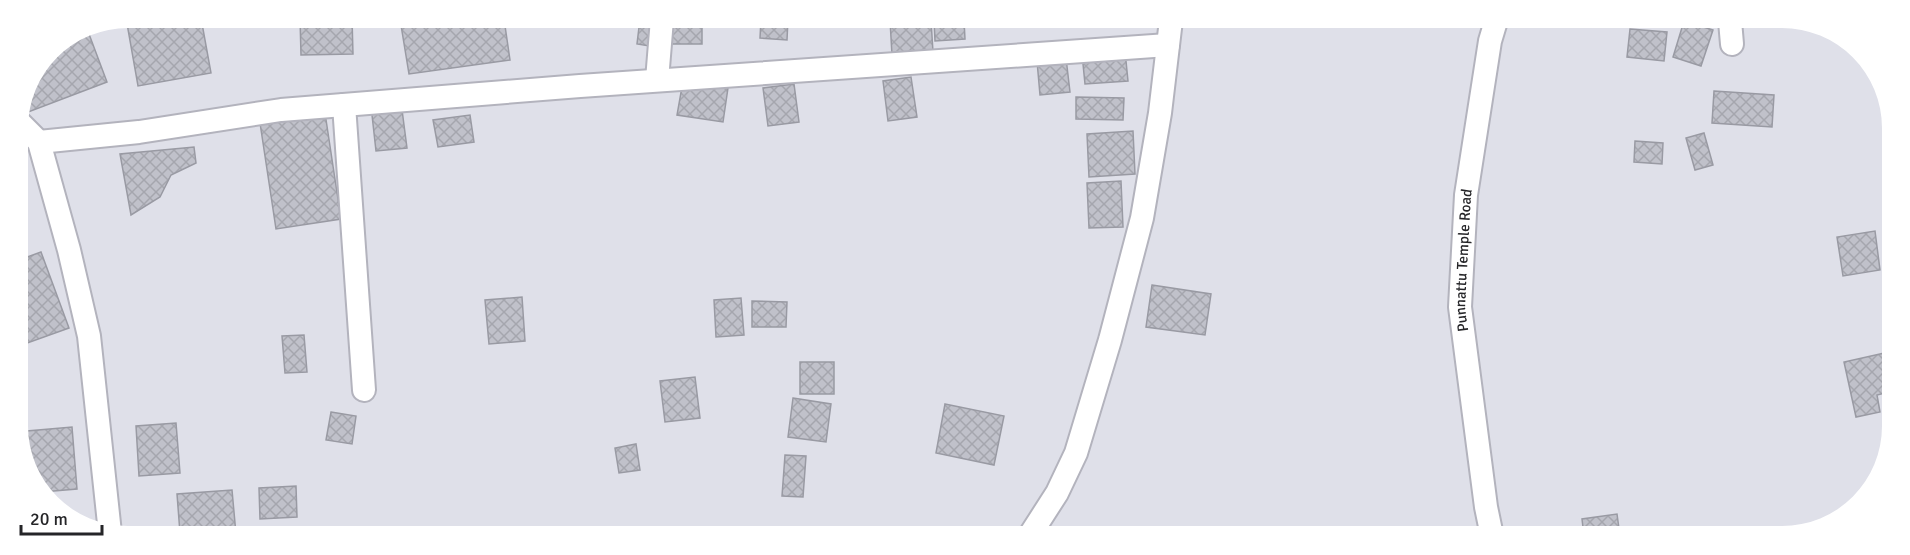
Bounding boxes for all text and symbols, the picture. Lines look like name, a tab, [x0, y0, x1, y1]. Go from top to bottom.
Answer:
street label: Punnattu Temple Road	[1451, 188, 1476, 333]
scale bar	[21, 498, 102, 536]
text: 20 m	[30, 508, 68, 530]

